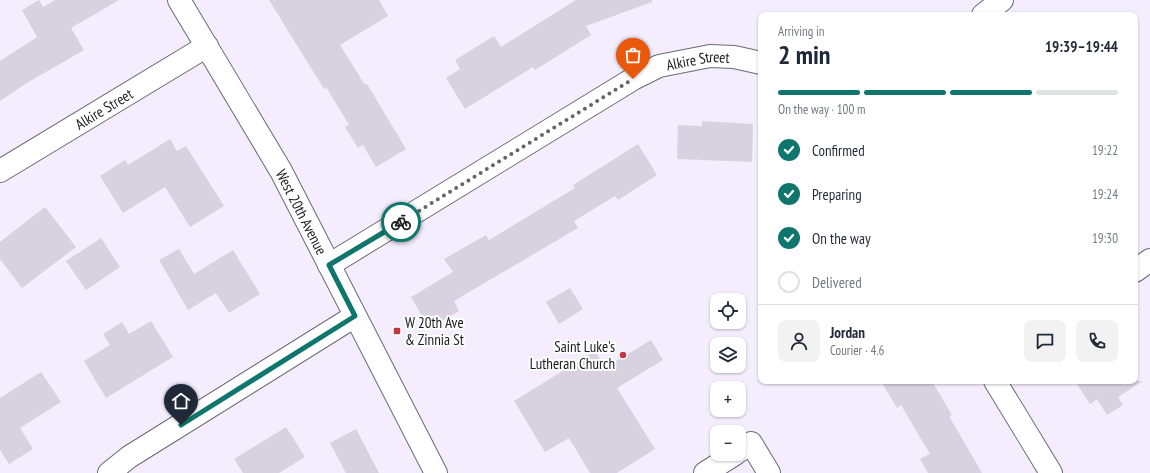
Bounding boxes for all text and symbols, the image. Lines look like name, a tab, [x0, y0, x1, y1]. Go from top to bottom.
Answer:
text: Arriving in	[778, 23, 825, 40]
text: 19:39–19:44	[1045, 37, 1118, 56]
pin	[616, 38, 650, 79]
text: 2 min	[778, 38, 831, 71]
icon: bag	[622, 44, 644, 66]
street label: Alkire Street	[664, 46, 730, 74]
street label: Alkire Street	[71, 84, 136, 133]
text: On the way · 100 m	[778, 101, 865, 118]
icon: check	[778, 139, 800, 161]
text: Confirmed	[812, 141, 865, 160]
text: 19:22	[1092, 142, 1118, 159]
street label: West 20th Avenue	[272, 166, 332, 258]
icon: check	[778, 183, 800, 205]
text: Preparing	[812, 185, 862, 204]
text: 19:24	[1092, 186, 1118, 203]
courier	[381, 202, 421, 242]
icon: bike	[390, 211, 412, 233]
icon: check	[778, 227, 800, 249]
text: On the way	[812, 229, 871, 248]
text: 19:30	[1092, 230, 1118, 247]
text: Delivered	[812, 273, 862, 292]
map controls	[710, 293, 746, 461]
button: locate	[710, 293, 746, 329]
place label: W 20th Ave & Zinnia St	[405, 313, 464, 349]
button: person	[778, 320, 820, 362]
button: chat	[1024, 320, 1066, 362]
button: phone	[1076, 320, 1118, 362]
text: Jordan	[830, 323, 865, 342]
marker: W 20th Ave & Zinnia St	[392, 326, 402, 336]
place label: Saint Luke's Lutheran Church	[530, 337, 615, 373]
button: layers	[710, 337, 746, 373]
text: Courier · 4.6	[830, 342, 884, 359]
marker: Saint Luke's Lutheran Church	[618, 350, 628, 360]
button: +	[710, 381, 746, 417]
pin	[164, 384, 198, 425]
icon: home	[170, 390, 192, 412]
button: −	[710, 425, 746, 461]

